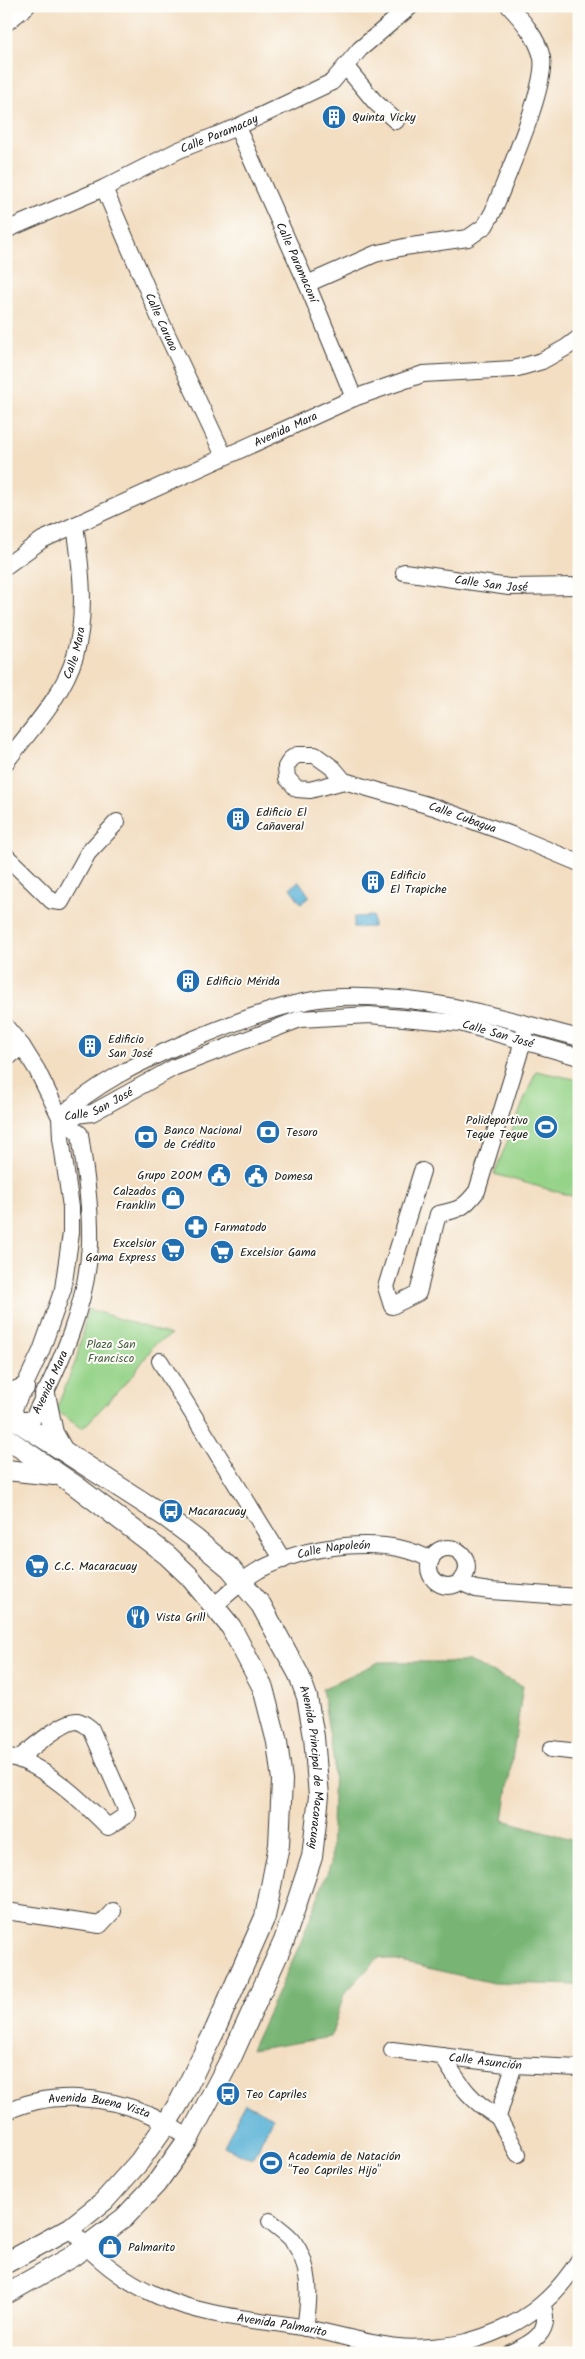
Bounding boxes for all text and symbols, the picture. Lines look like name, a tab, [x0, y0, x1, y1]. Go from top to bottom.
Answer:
building icon: Quinta Vicky	[321, 104, 347, 130]
place label: Quinta Vicky	[352, 108, 416, 127]
street label: Calle Paramacay	[178, 109, 262, 159]
street label: Calle Paramaconí	[271, 219, 323, 307]
street label: Calle Caruao	[140, 290, 183, 355]
street label: Avenida Mara	[251, 407, 321, 452]
street label: Calle San José	[453, 570, 529, 597]
street label: Calle Mara	[58, 626, 91, 683]
street label: Calle Cubagua	[426, 797, 499, 839]
place label: Edificio El Cañaveral	[256, 803, 307, 836]
building icon: Edificio El Cañaveral	[225, 806, 251, 832]
place label: Edificio El Trapiche	[390, 866, 447, 899]
building icon: Edificio El Trapiche	[360, 869, 386, 895]
building icon: Edificio Mérida	[175, 968, 201, 994]
place label: Edificio Mérida	[206, 972, 280, 991]
street label: Calle San José	[460, 1015, 537, 1054]
place label: Edificio San José	[108, 1030, 153, 1063]
building icon: Edificio San José	[77, 1033, 103, 1059]
street label: Calle San José	[63, 1083, 137, 1126]
place label: Polideportivo Teque Teque	[466, 1111, 529, 1144]
sports icon: Polideportivo Teque Teque	[533, 1114, 559, 1140]
bank icon: Tesoro	[255, 1119, 281, 1145]
place label: Banco Nacional de Crédito	[164, 1121, 242, 1154]
place label: Tesoro	[286, 1123, 318, 1142]
bank icon: Banco Nacional de Crédito	[133, 1124, 159, 1150]
public building icon: Grupo ZOOM	[206, 1162, 232, 1188]
public building icon: Domesa	[243, 1163, 269, 1189]
place label: Grupo ZOOM	[137, 1166, 203, 1185]
place label: Domesa	[274, 1167, 313, 1186]
place label: Calzados Franklin	[113, 1182, 156, 1215]
shop icon: Calzados Franklin	[160, 1185, 186, 1211]
pharmacy icon: Farmatodo	[183, 1214, 209, 1240]
place label: Farmatodo	[214, 1218, 267, 1237]
place label: Excelsior Gama Express	[86, 1234, 157, 1267]
supermarket icon: Excelsior Gama Express	[160, 1237, 186, 1263]
supermarket icon: Excelsior Gama	[209, 1239, 235, 1265]
place label: Excelsior Gama	[240, 1243, 317, 1262]
park label: Plaza San Francisco	[86, 1335, 136, 1368]
street label: Avenida Mara	[27, 1347, 74, 1418]
bus stop icon: Macaracuay	[158, 1498, 184, 1524]
place label: Macaracuay	[188, 1502, 246, 1521]
street label: Calle Napoleón	[295, 1536, 371, 1565]
supermarket icon: C.C. Macaracuay	[24, 1553, 50, 1579]
place label: C.C. Macaracuay	[54, 1557, 137, 1576]
restaurant icon: Vista Grill	[125, 1604, 151, 1630]
place label: Vista Grill	[156, 1608, 206, 1627]
street label: Avenida Principal de Macaracuay	[294, 1683, 328, 1850]
street label: Calle Asunción	[448, 2048, 522, 2075]
bus stop icon: Teo Capriles	[215, 2081, 241, 2107]
place label: Teo Capriles	[246, 2085, 307, 2104]
street label: Avenida Buena Vista	[47, 2089, 153, 2124]
place label: Academia de Natación "Teo Capriles Hijo"	[288, 2147, 401, 2180]
sports icon: Academia de Natación "Teo Capriles Hijo"	[258, 2150, 284, 2176]
shop icon: Palmarito	[97, 2234, 123, 2260]
place label: Palmarito	[128, 2238, 175, 2257]
street label: Avenida Palmarito	[236, 2309, 329, 2342]

